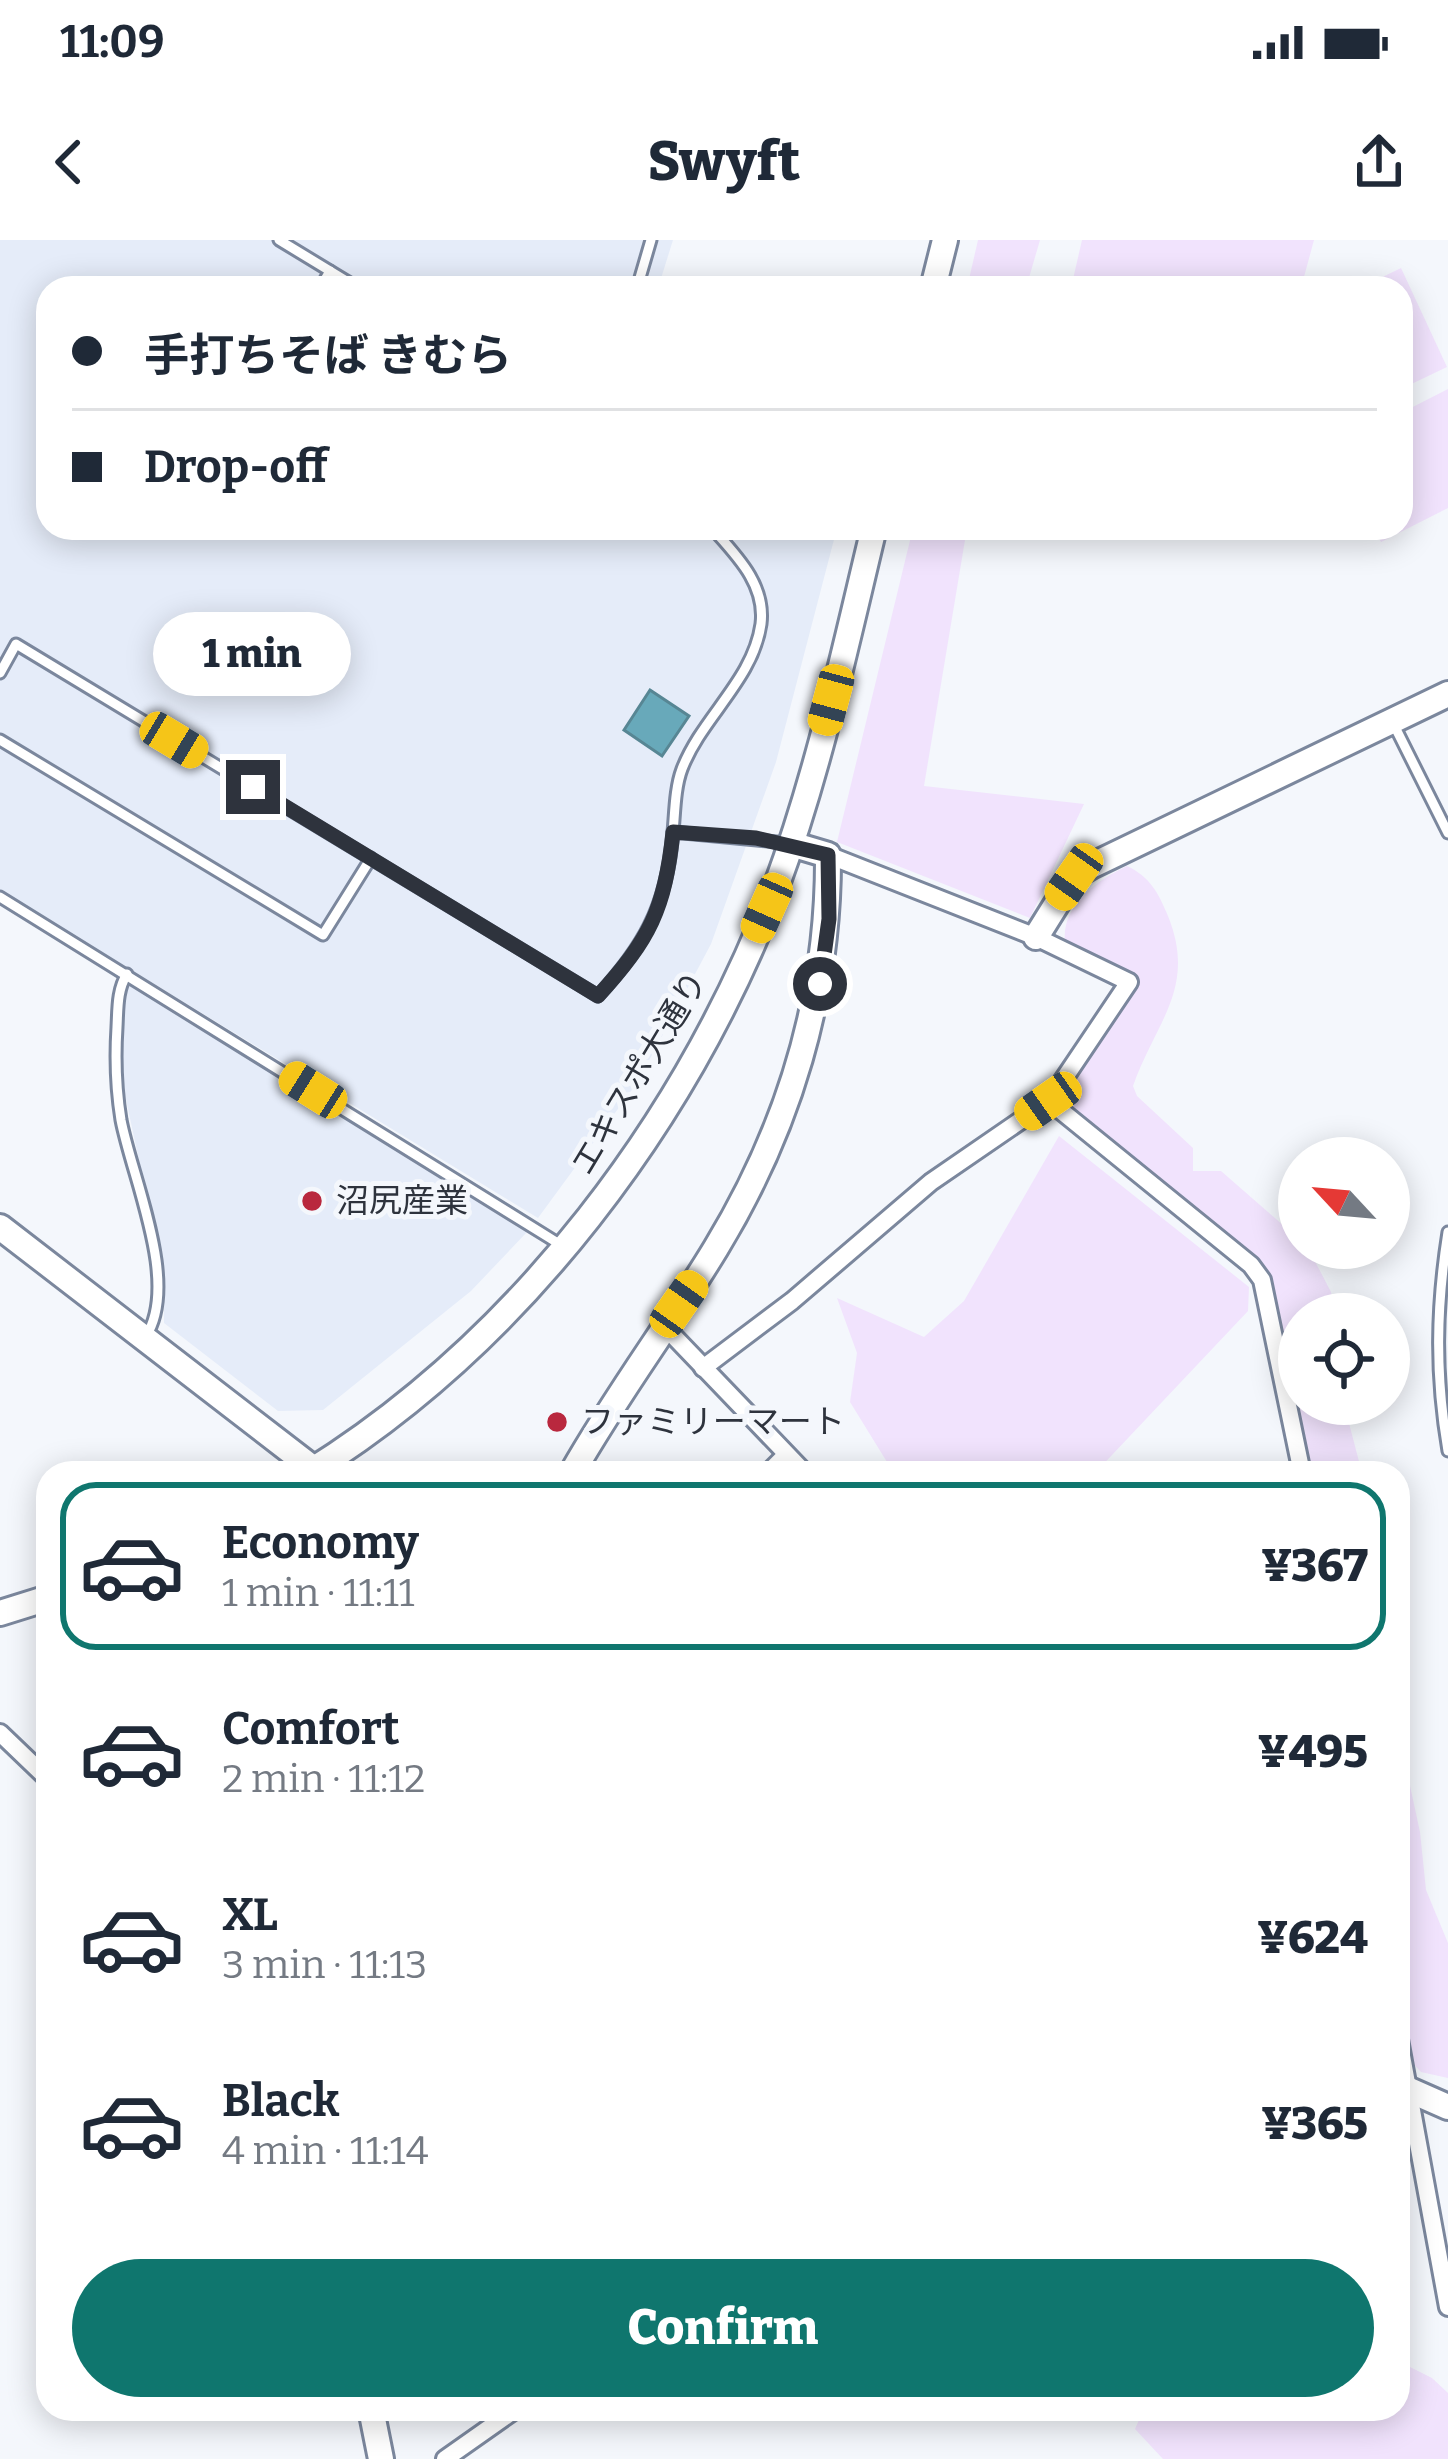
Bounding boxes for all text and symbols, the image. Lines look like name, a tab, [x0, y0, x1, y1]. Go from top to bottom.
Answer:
text: 11:09	[60, 15, 165, 69]
icon: back	[36, 129, 102, 195]
icon: share	[1346, 129, 1412, 195]
text: Swyft	[648, 130, 800, 194]
text: 手打ちそば きむら	[144, 329, 512, 383]
text: Drop-off	[144, 440, 328, 494]
callout: 1 min	[154, 613, 352, 697]
text: 1 min	[202, 631, 302, 677]
car	[804, 661, 858, 739]
car	[134, 706, 214, 774]
route end	[226, 760, 280, 814]
car	[1039, 837, 1109, 917]
car	[736, 868, 798, 948]
route start	[793, 957, 847, 1011]
street label: エキスポ大通り	[563, 964, 715, 1182]
car	[273, 1056, 353, 1124]
car	[1008, 1066, 1088, 1136]
north arrow	[1278, 1137, 1410, 1269]
map controls	[1278, 1137, 1410, 1425]
place label: 沼尻産業	[336, 1181, 468, 1221]
marker: 沼尻産業	[299, 1188, 325, 1214]
car	[644, 1264, 714, 1344]
button: locate	[1278, 1293, 1410, 1425]
place label: ファミリーマート	[581, 1402, 845, 1442]
marker: ファミリーマート	[544, 1409, 570, 1435]
icon: car	[78, 1512, 186, 1620]
text: Economy	[222, 1516, 419, 1570]
text: ¥367	[1261, 1539, 1368, 1593]
text: 1 min · 11:11	[222, 1570, 415, 1616]
icon: car	[78, 1698, 186, 1806]
text: Comfort	[222, 1702, 400, 1756]
text: ¥495	[1258, 1725, 1368, 1779]
text: 2 min · 11:12	[222, 1756, 425, 1802]
icon: car	[78, 1884, 186, 1992]
text: XL	[222, 1888, 278, 1942]
text: ¥624	[1257, 1911, 1368, 1965]
text: 3 min · 11:13	[222, 1942, 427, 1988]
icon: car	[78, 2070, 186, 2178]
text: Black	[222, 2074, 339, 2128]
text: ¥365	[1261, 2097, 1368, 2151]
text: 4 min · 11:14	[222, 2128, 428, 2174]
button: Confirm	[72, 2259, 1374, 2397]

